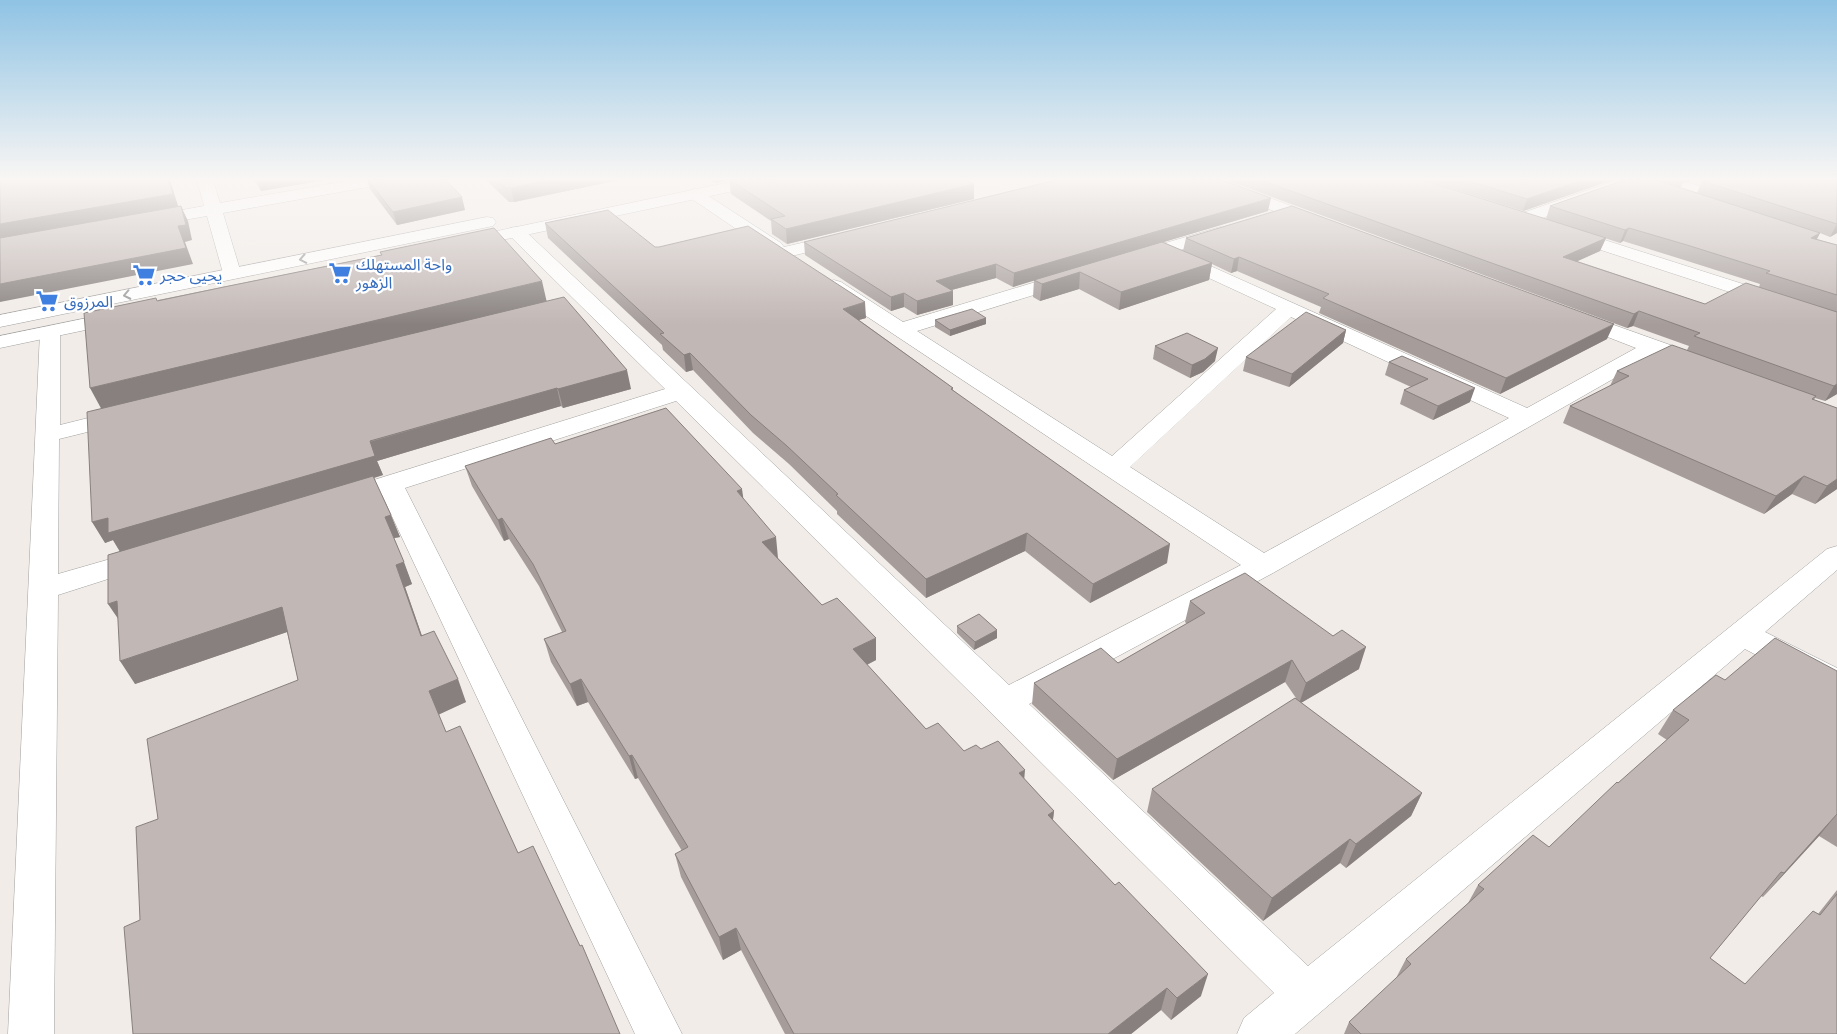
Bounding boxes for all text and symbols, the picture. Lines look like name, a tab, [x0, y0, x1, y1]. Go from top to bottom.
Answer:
place label: واحة المستهلك الزهور	[355, 252, 452, 294]
one-way arrow	[299, 253, 308, 264]
supermarket icon: واحة المستهلك الزهور	[327, 260, 353, 286]
supermarket icon: يحيى حجر	[131, 262, 157, 288]
place label: يحيى حجر	[159, 263, 222, 287]
supermarket icon: المرزوق	[34, 288, 60, 314]
place label: المرزوق	[64, 289, 113, 313]
one-way arrow	[122, 289, 131, 300]

